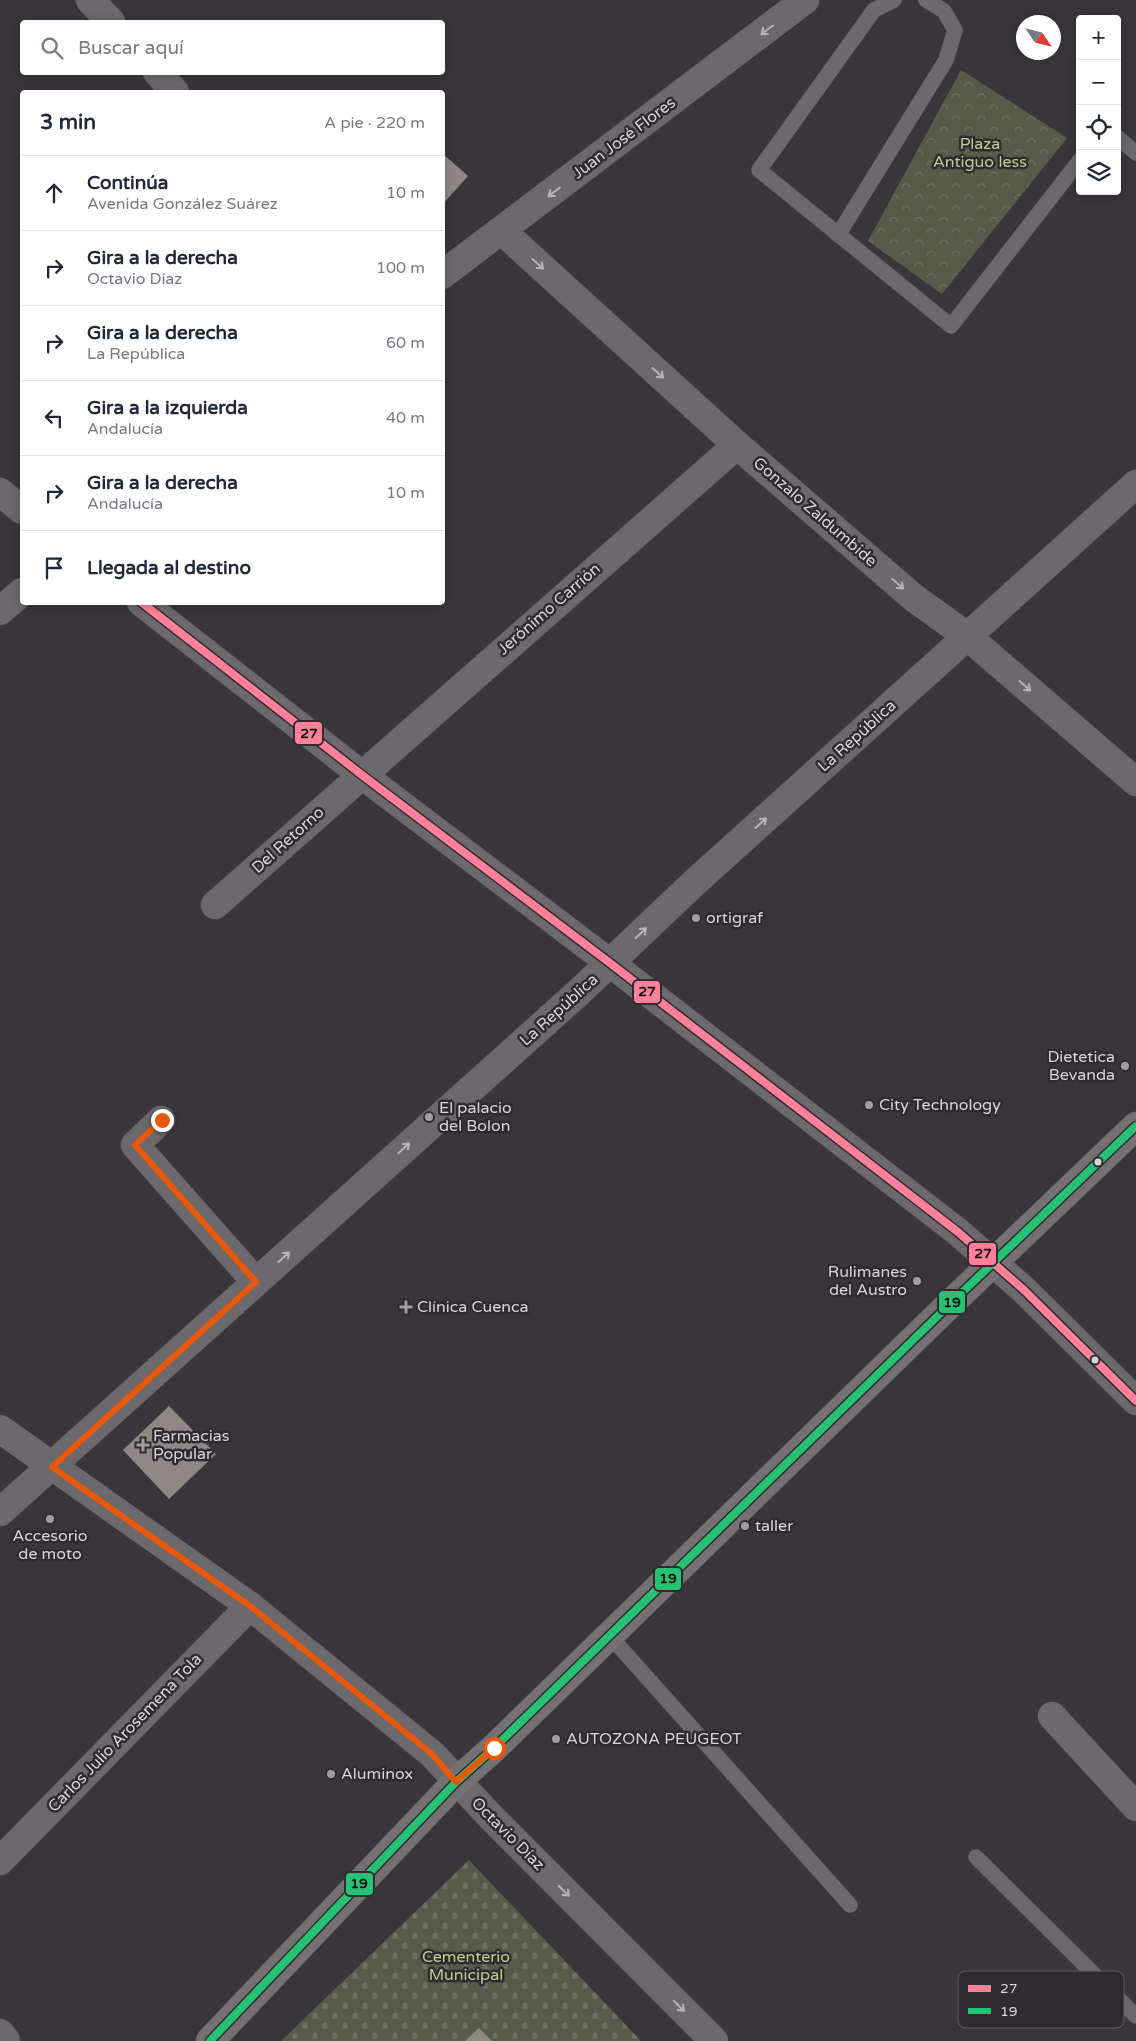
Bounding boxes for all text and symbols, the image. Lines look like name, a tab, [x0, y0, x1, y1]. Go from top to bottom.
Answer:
north arrow	[1016, 15, 1061, 60]
map controls	[1076, 15, 1121, 195]
button: +	[1076, 15, 1121, 60]
search box	[20, 20, 445, 75]
one-way arrow	[761, 24, 774, 35]
icon: search	[38, 34, 66, 62]
text: Buscar aquí	[78, 37, 184, 59]
button: −	[1076, 60, 1121, 105]
street label: Juan José Flores	[568, 93, 680, 183]
button: locate	[1076, 105, 1121, 150]
text: 3 min	[40, 110, 96, 135]
text: A pie · 220 m	[324, 113, 425, 133]
park label: Plaza Antiguo Iess	[933, 134, 1027, 172]
button: layers	[1076, 150, 1121, 195]
text: Continúa	[87, 172, 169, 194]
icon: ahead	[40, 179, 68, 207]
text: 10 m	[386, 183, 425, 203]
one-way arrow	[548, 186, 561, 197]
text: Avenida González Suárez	[87, 194, 278, 214]
text: Gira a la derecha	[87, 247, 238, 269]
icon: right	[40, 254, 68, 282]
text: 100 m	[376, 258, 425, 278]
one-way arrow	[531, 258, 544, 270]
text: Octavio Díaz	[87, 269, 182, 289]
text: Gira a la derecha	[87, 322, 238, 344]
icon: right	[40, 329, 68, 357]
text: 60 m	[386, 333, 425, 353]
text: La República	[87, 344, 185, 364]
one-way arrow	[652, 367, 665, 379]
text: Gira a la izquierda	[87, 397, 248, 419]
icon: left	[40, 404, 68, 432]
text: 40 m	[386, 408, 425, 428]
text: Andalucía	[87, 419, 163, 439]
street label: Gonzalo Zaldumbide	[749, 453, 881, 571]
text: Gira a la derecha	[87, 472, 238, 494]
icon: right	[40, 479, 68, 507]
text: 10 m	[386, 483, 425, 503]
text: Andalucía	[87, 494, 163, 514]
icon: arrive	[40, 554, 68, 582]
text: Llegada al destino	[87, 557, 251, 579]
street label: Jerónimo Carrión	[493, 559, 605, 659]
one-way arrow	[892, 579, 905, 590]
one-way arrow	[1018, 681, 1031, 692]
street label: La República	[814, 696, 900, 776]
line badge: 27	[294, 721, 323, 745]
text: 27	[300, 725, 318, 742]
street label: Del Retorno	[248, 802, 328, 878]
one-way arrow	[754, 817, 767, 829]
place label: ortigraf	[706, 908, 764, 928]
marker: ortigraf	[690, 912, 702, 924]
one-way arrow	[635, 927, 648, 939]
street label: La República	[516, 970, 602, 1050]
line badge: 27	[633, 980, 661, 1004]
text: 27	[638, 983, 656, 1000]
place label: Dietetica Bevanda	[1047, 1047, 1115, 1085]
marker: Dietetica Bevanda	[1119, 1060, 1131, 1072]
place label: City Technology	[879, 1095, 1001, 1115]
place label: El palacio del Bolon	[439, 1098, 512, 1136]
marker: City Technology	[863, 1099, 875, 1111]
route end	[151, 1109, 174, 1132]
marker: El palacio del Bolon	[423, 1111, 435, 1123]
one-way arrow	[398, 1143, 411, 1154]
unlabelled marker	[1093, 1157, 1103, 1167]
line badge: 27	[968, 1242, 997, 1266]
text: 27	[974, 1245, 992, 1262]
one-way arrow	[277, 1251, 290, 1263]
place label: Rulimanes del Austro	[828, 1262, 907, 1300]
marker: Rulimanes del Austro	[911, 1275, 923, 1287]
line badge: 19	[938, 1290, 966, 1314]
text: 19	[943, 1294, 961, 1311]
place label: Clínica Cuenca	[417, 1297, 529, 1317]
marker: Clínica Cuenca	[399, 1300, 413, 1314]
unlabelled marker	[1090, 1355, 1100, 1365]
place label: Farmacias Popular	[153, 1426, 230, 1464]
marker: Farmacias Popular	[137, 1439, 149, 1451]
marker: Accesorio de moto	[44, 1513, 56, 1525]
place label: taller	[755, 1516, 794, 1536]
marker: taller	[739, 1520, 751, 1532]
place label: Accesorio de moto	[13, 1526, 87, 1564]
line badge: 19	[654, 1567, 682, 1591]
text: 19	[659, 1570, 677, 1587]
street label: Carlos Julio Arosemena Tola	[44, 1649, 206, 1817]
place label: AUTOZONA PEUGEOT	[566, 1729, 742, 1749]
marker: AUTOZONA PEUGEOT	[550, 1733, 562, 1745]
route start	[483, 1737, 506, 1760]
place label: Aluminox	[341, 1764, 413, 1784]
marker: Aluminox	[325, 1768, 337, 1780]
street label: Octavio Díaz	[467, 1793, 549, 1875]
line badge: 19	[345, 1872, 374, 1896]
text: 19	[350, 1875, 368, 1892]
one-way arrow	[558, 1885, 571, 1897]
park label: Cementerio Municipal	[422, 1947, 510, 1985]
legend	[958, 1971, 1124, 2028]
text: 27	[1000, 1980, 1018, 1997]
one-way arrow	[673, 2000, 685, 2012]
text: 19	[1000, 2003, 1018, 2020]

